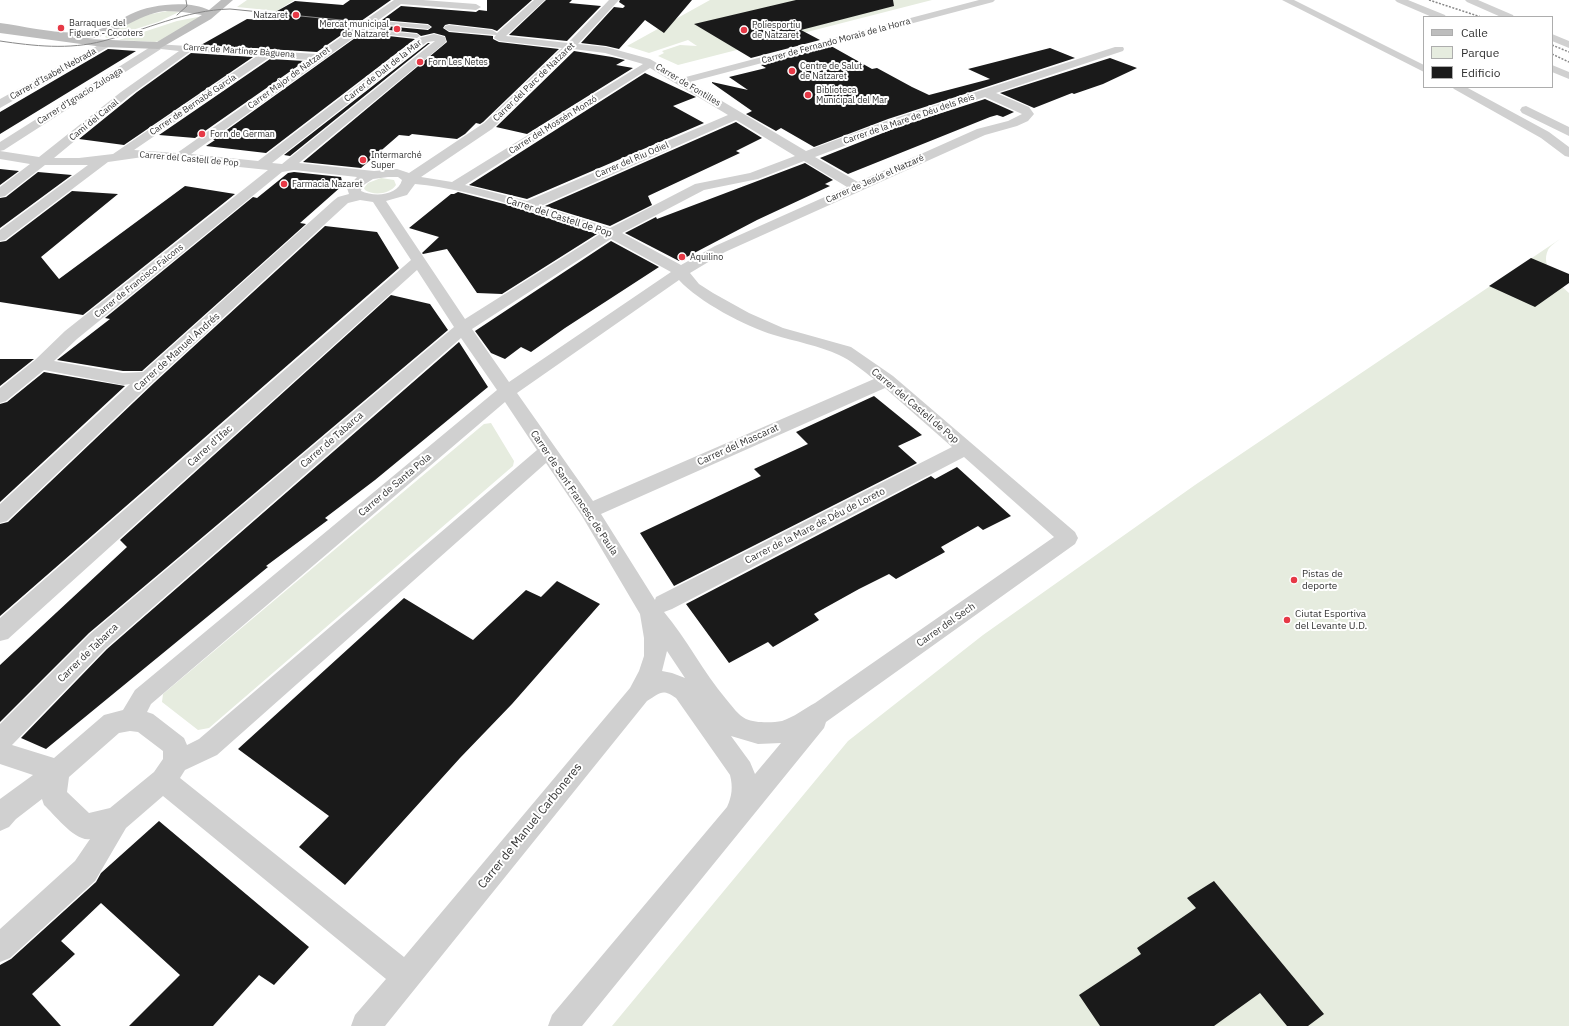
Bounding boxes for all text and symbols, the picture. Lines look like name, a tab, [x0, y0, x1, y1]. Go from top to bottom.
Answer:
place label: Natzaret	[253, 10, 288, 20]
marker: Natzaret	[291, 10, 301, 20]
street label: Carrer de Fernando Morais de la Horra	[760, 16, 912, 66]
legend	[1423, 16, 1553, 88]
place label: Barraques del Figuero - Cocoters	[69, 18, 143, 39]
place label: Mercat municipal de Natzaret	[319, 19, 389, 40]
place label: Poliesportiu de Natzaret	[752, 20, 800, 41]
marker: Barraques del Figuero - Cocoters	[56, 23, 66, 33]
marker: Mercat municipal de Natzaret	[392, 24, 402, 34]
marker: Poliesportiu de Natzaret	[739, 25, 749, 35]
text: Calle	[1461, 25, 1488, 40]
street label: Carrer de Dalt de la Mar	[342, 37, 424, 105]
street label: Carrer del Parc de Natzaret	[491, 40, 577, 124]
street label: Carrer de Martínez Bàguena	[183, 42, 295, 60]
street label: Carrer Major de Natzaret	[246, 45, 332, 111]
text: Parque	[1461, 45, 1499, 60]
street label: Carrer d'Isabel Nebrada	[8, 46, 98, 102]
marker: Forn Les Netes	[415, 57, 425, 67]
place label: Forn Les Netes	[428, 57, 488, 67]
street label: Carrer de Fontilles	[653, 61, 723, 109]
place label: Centre de Salut de Natzaret	[800, 61, 862, 82]
street label: Carrer d'Ignacio Zuloaga	[35, 65, 125, 127]
text: Edificio	[1461, 65, 1500, 80]
marker: Centre de Salut de Natzaret	[787, 66, 797, 76]
street label: Carrer de Bernabé García	[148, 72, 238, 138]
place label: Biblioteca Municipal del Mar	[816, 85, 887, 106]
marker: Biblioteca Municipal del Mar	[803, 90, 813, 100]
street label: Carrer de la Mare de Déu dels Reis	[842, 91, 976, 147]
street label: Carrer del Mossén Monzó	[507, 93, 599, 157]
street label: Camí del Canal	[67, 97, 121, 143]
marker: Forn de German	[197, 129, 207, 139]
place label: Forn de German	[210, 129, 275, 139]
street label: Carrer del Riu Odiel	[594, 140, 670, 180]
street label: Carrer del Castell de Pop	[139, 149, 239, 169]
place label: Intermarché Super	[371, 150, 422, 171]
street label: Carrer de Jesús el Natzaré	[824, 152, 926, 206]
marker: Intermarché Super	[358, 155, 368, 165]
marker: Farmacia Nazaret	[279, 179, 289, 189]
place label: Farmacia Nazaret	[292, 179, 363, 189]
street label: Carrer del Castell de Pop	[505, 194, 613, 240]
street label: Carrer de Francisco Falcons	[92, 242, 186, 320]
marker: Aquilino	[677, 252, 687, 262]
place label: Aquilino	[690, 252, 723, 262]
street label: Carrer de Manuel Andrés	[132, 310, 222, 394]
street label: Carrer del Castell de Pop	[869, 366, 961, 446]
street label: Carrer de Tabarca	[298, 409, 366, 471]
street label: Carrer del Mascarat	[695, 422, 781, 468]
street label: Carrer d'Ifac	[185, 423, 235, 469]
street label: Carrer de Sant Francesc de Paula	[528, 428, 620, 558]
street label: Carrer de Santa Pola	[356, 451, 434, 519]
street label: Carrer de la Mare de Déu de Loreto	[743, 485, 887, 567]
place label: Pistas de deporte	[1302, 568, 1343, 592]
marker: Pistas de deporte	[1289, 575, 1299, 585]
street label: Carrer del Sech	[914, 600, 978, 650]
place label: Ciutat Esportiva del Levante U.D.	[1295, 608, 1367, 632]
marker: Ciutat Esportiva del Levante U.D.	[1282, 615, 1292, 625]
street label: Carrer de Tabarca	[55, 621, 121, 685]
street label: Carrer de Manuel Carboneres	[475, 760, 585, 892]

